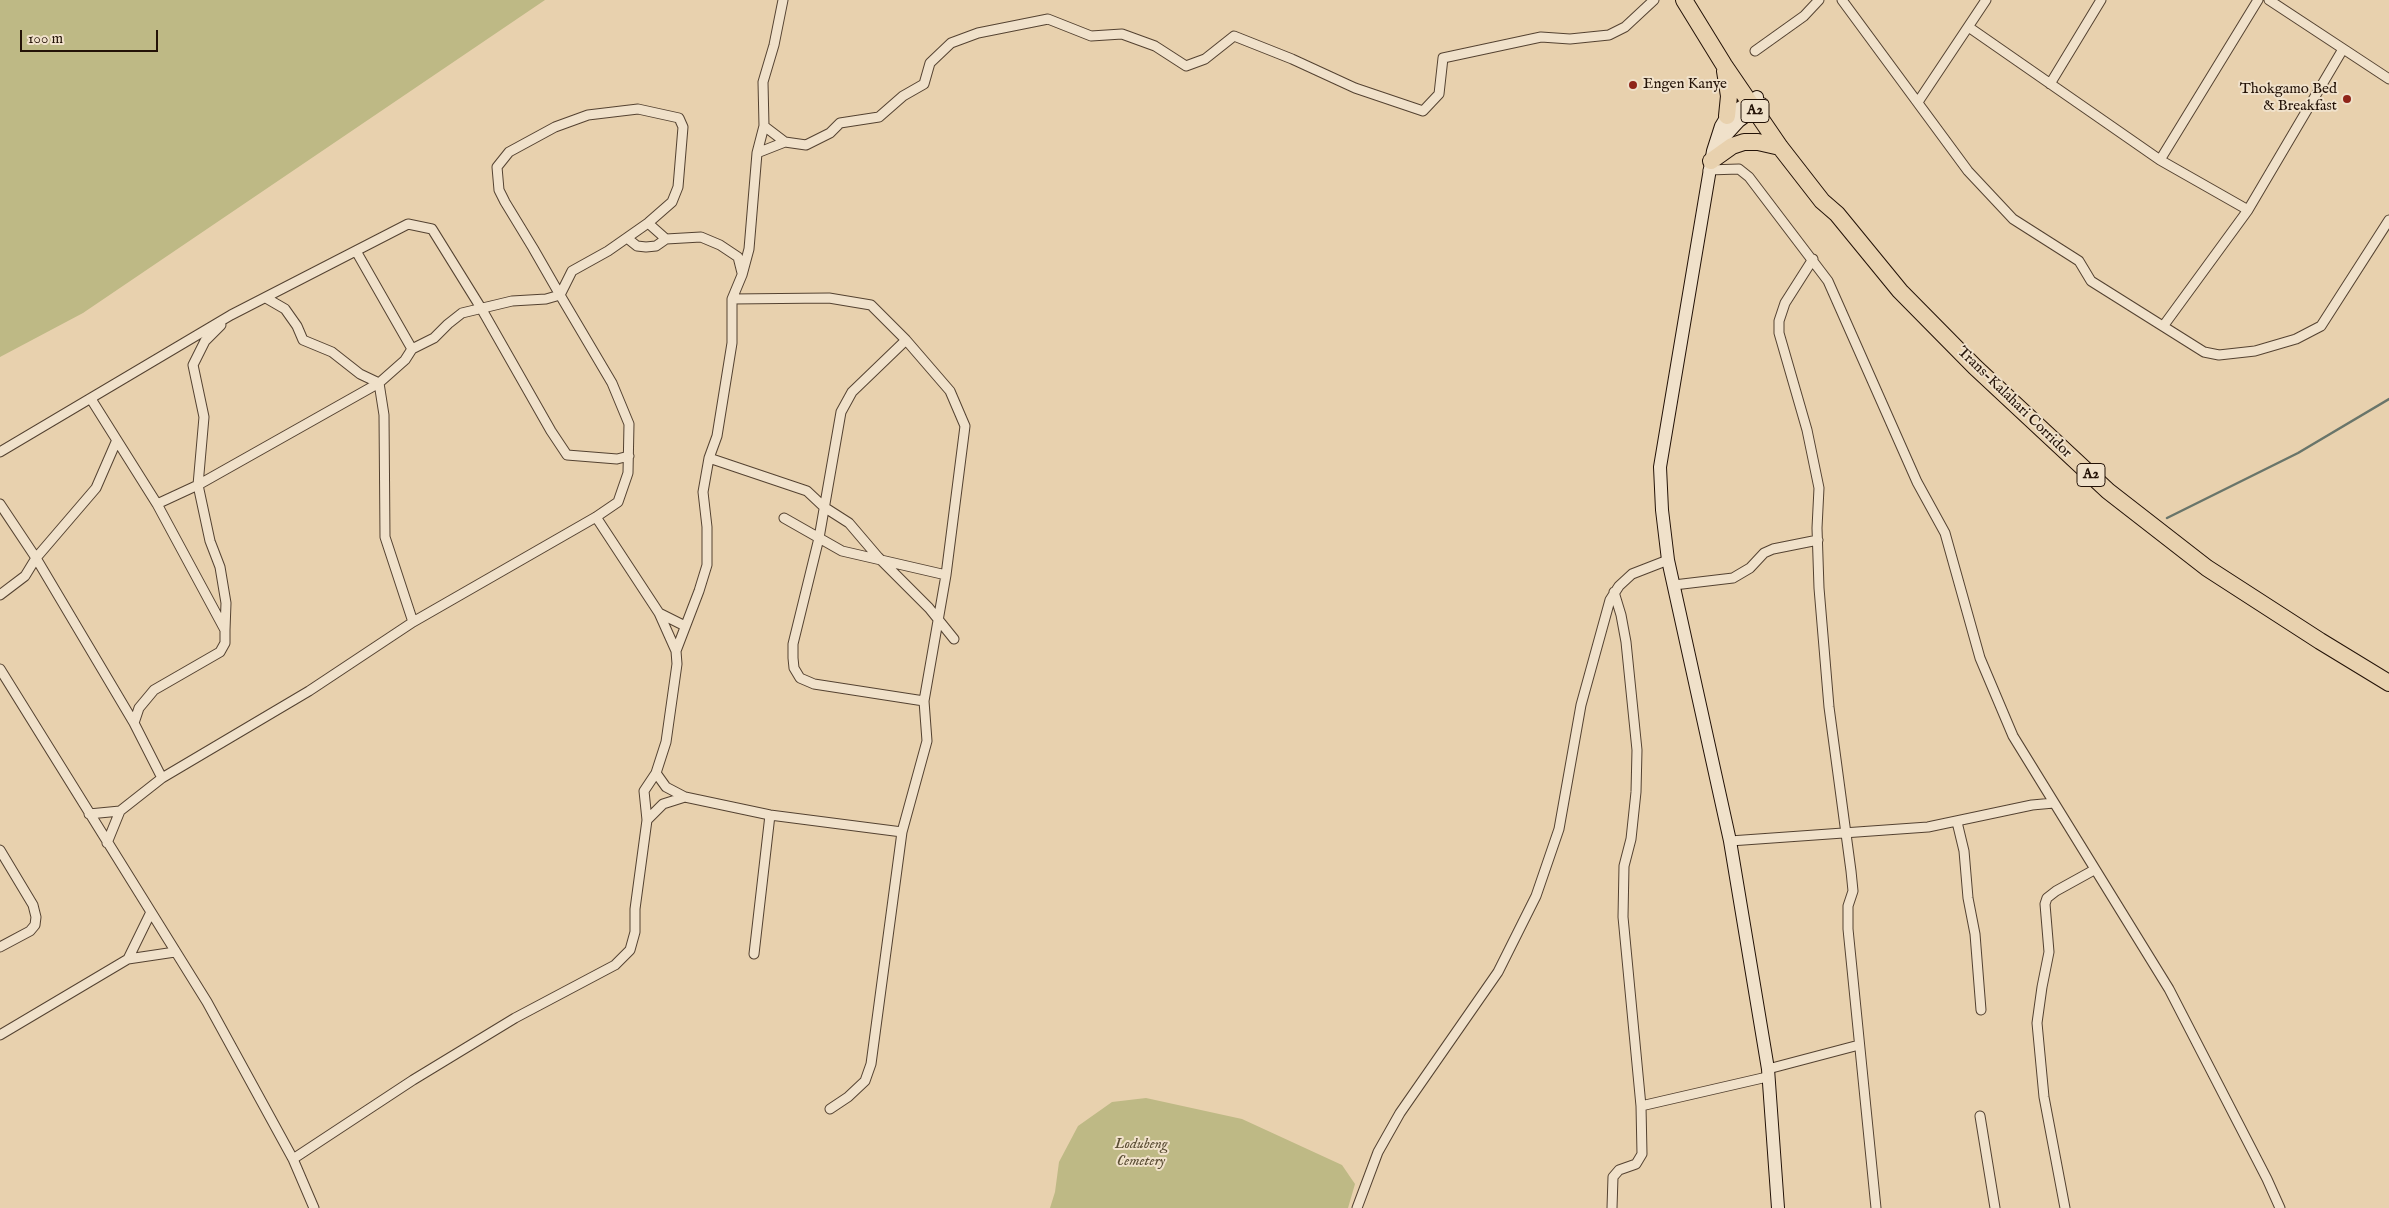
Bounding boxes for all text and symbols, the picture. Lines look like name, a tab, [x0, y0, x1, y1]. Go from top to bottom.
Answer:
scale bar	[22, 20, 160, 52]
text: 100 m	[28, 29, 63, 48]
place label: Engen Kanye	[1643, 76, 1727, 94]
marker: Engen Kanye	[1627, 79, 1639, 91]
place label: Thokgamo Bed & Breakfast	[2240, 81, 2337, 116]
marker: Thokgamo Bed & Breakfast	[2341, 93, 2353, 105]
road number: A2	[1741, 100, 1769, 122]
street label: Trans-Kalahari Corridor	[1953, 344, 2075, 462]
road number: A2	[2077, 464, 2105, 486]
park label: Lodubeng Cemetery	[1115, 1136, 1167, 1171]

